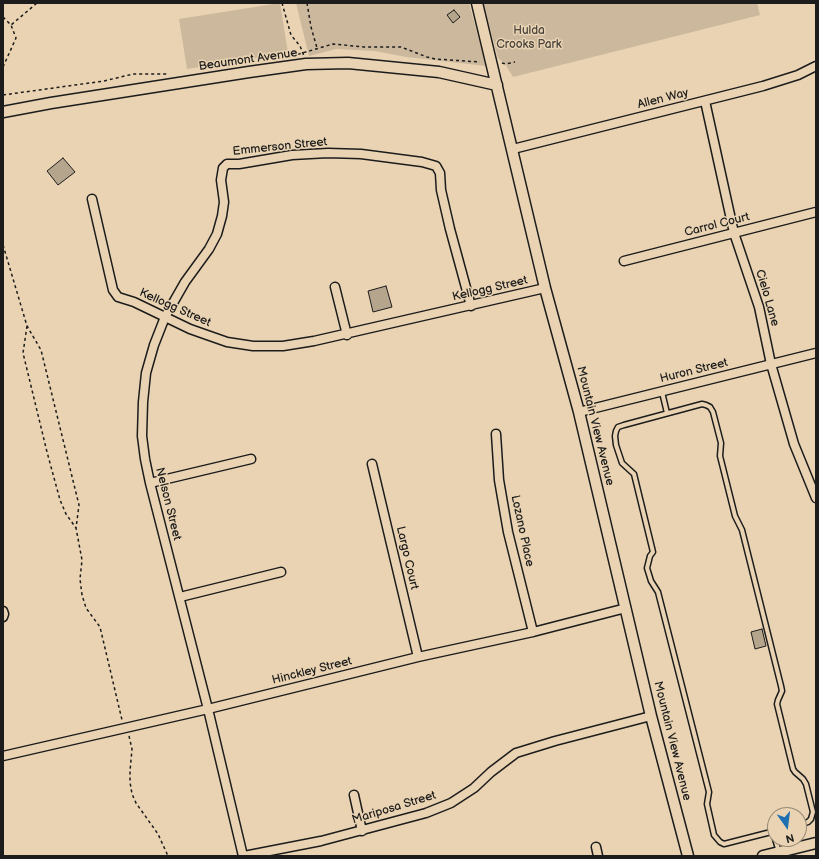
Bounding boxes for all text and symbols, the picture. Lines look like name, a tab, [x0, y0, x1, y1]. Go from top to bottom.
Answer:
park label: Hulda Crooks Park	[496, 24, 562, 52]
street label: Beaumont Avenue	[198, 46, 298, 74]
street label: Allen Way	[636, 86, 690, 112]
street label: Emmerson Street	[232, 135, 328, 159]
street label: Carrol Court	[683, 210, 751, 240]
street label: Cielo Lane	[752, 268, 782, 328]
street label: Kellogg Street	[451, 273, 529, 305]
street label: Kellogg Street	[137, 286, 213, 330]
street label: Huron Street	[659, 356, 729, 386]
street label: Mountain View Avenue	[573, 365, 617, 487]
street label: Nelson Street	[152, 466, 184, 542]
street label: Lozano Place	[507, 494, 537, 568]
street label: Largo Court	[393, 525, 421, 591]
street label: Hinckley Street	[271, 654, 353, 688]
street label: Mountain View Avenue	[650, 680, 694, 802]
street label: Mariposa Street	[350, 788, 438, 828]
north arrow	[767, 807, 807, 847]
text: N	[784, 831, 795, 845]

